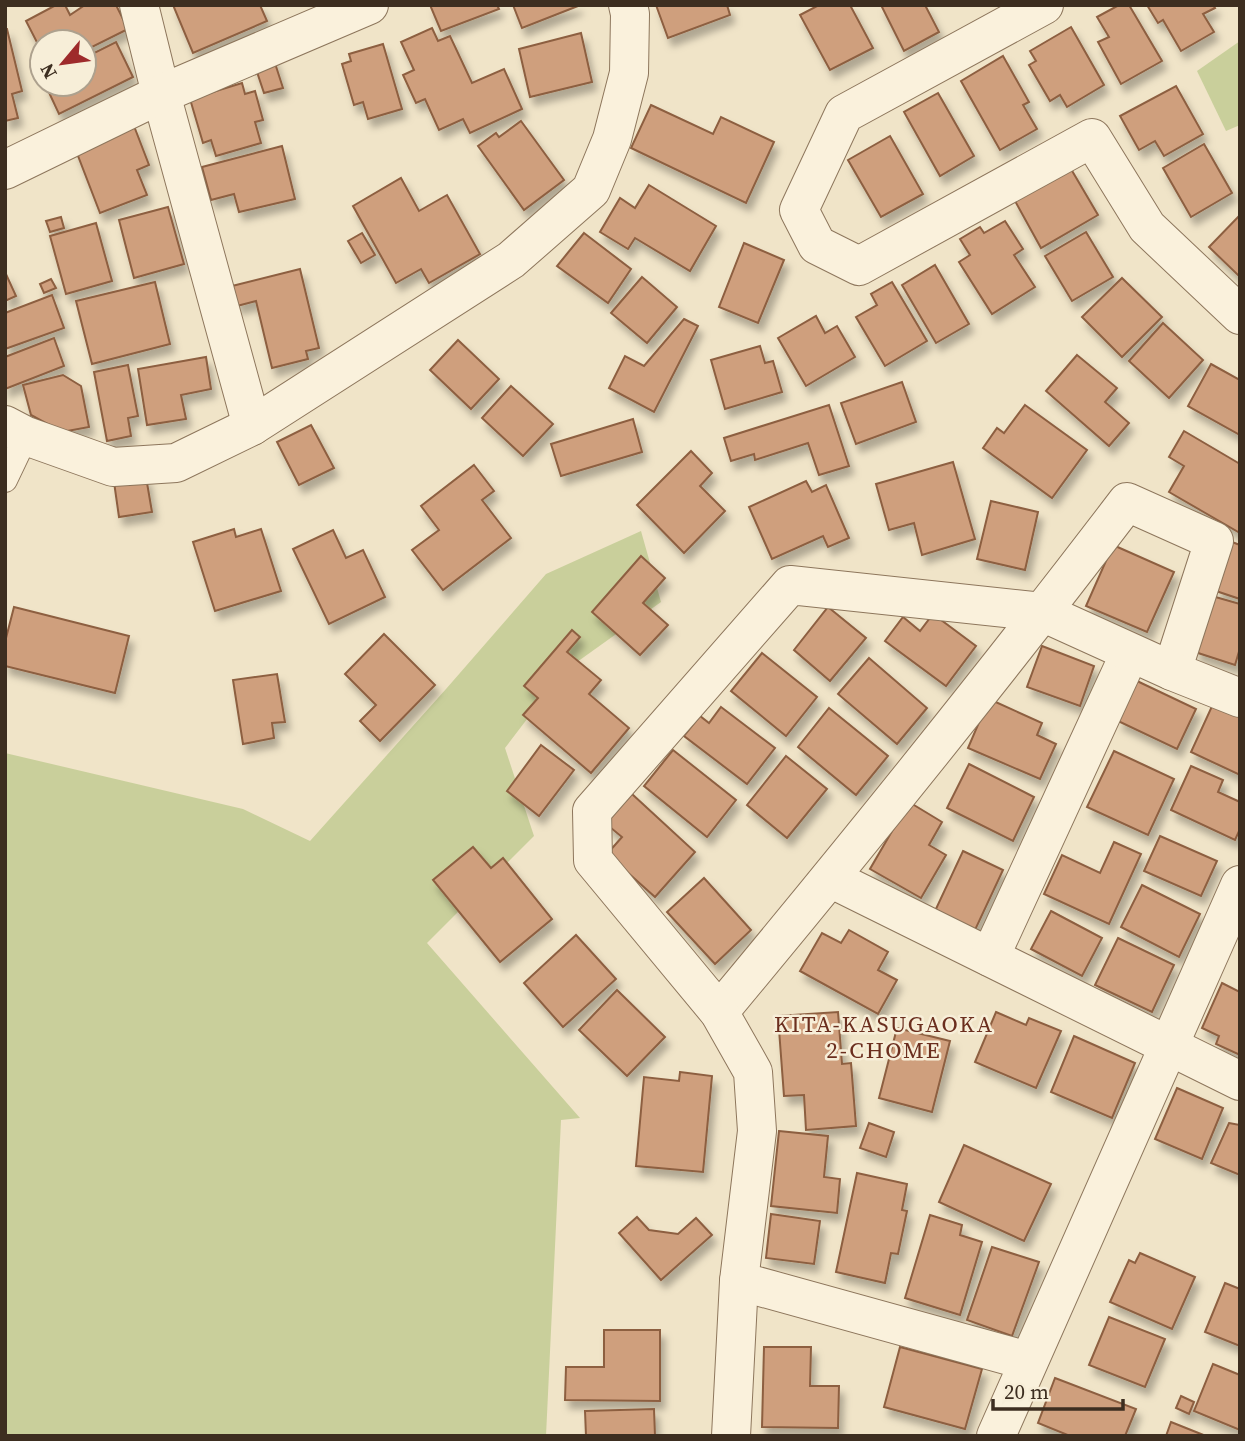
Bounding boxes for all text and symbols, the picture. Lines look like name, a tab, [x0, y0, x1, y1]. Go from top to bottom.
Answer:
north arrow	[28, 28, 98, 98]
text: N	[33, 59, 63, 84]
district label: KITA-KASUGAOKA 2-CHOME	[774, 1008, 994, 1066]
scale bar	[993, 1368, 1122, 1412]
text: 20 m	[1004, 1377, 1049, 1406]

